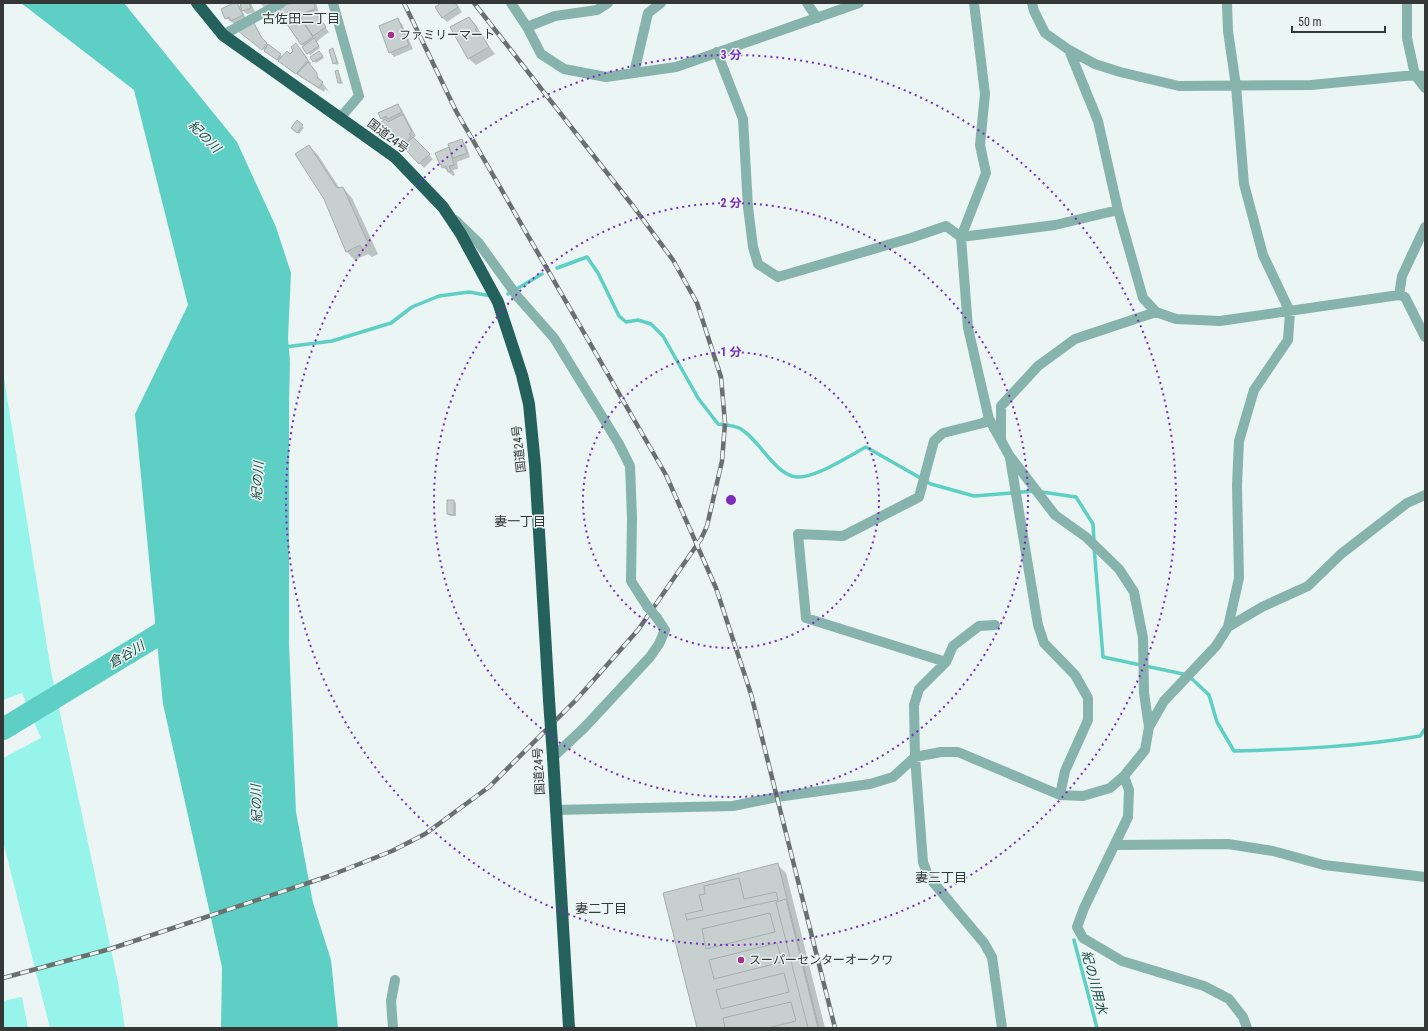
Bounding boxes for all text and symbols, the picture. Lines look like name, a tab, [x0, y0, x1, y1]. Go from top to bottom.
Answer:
scale bar	[1292, 8, 1385, 34]
district label: 古佐田二丁目	[262, 11, 340, 26]
text: 50 m	[1298, 15, 1322, 29]
place label: ファミリーマート	[399, 28, 495, 42]
marker: ファミリーマート	[386, 30, 396, 40]
text: 3 分	[721, 48, 741, 62]
street label: 国道24号	[365, 116, 411, 156]
water label: 紀の川	[186, 117, 225, 157]
text: 2 分	[721, 196, 741, 210]
text: 1 分	[721, 345, 741, 359]
street label: 国道24号	[510, 424, 528, 474]
water label: 紀の川	[249, 459, 266, 501]
centre of rings	[724, 493, 738, 507]
district label: 妻一丁目	[494, 514, 546, 529]
water label: 倉谷川	[106, 637, 149, 671]
street label: 国道24号	[531, 747, 547, 795]
water label: 紀の川	[248, 782, 265, 824]
district label: 妻三丁目	[915, 870, 967, 885]
district label: 妻二丁目	[575, 901, 627, 916]
water label: 紀の川用水	[1079, 949, 1111, 1017]
place label: スーパーセンターオークワ	[749, 953, 893, 967]
marker: スーパーセンターオークワ	[736, 955, 746, 965]

